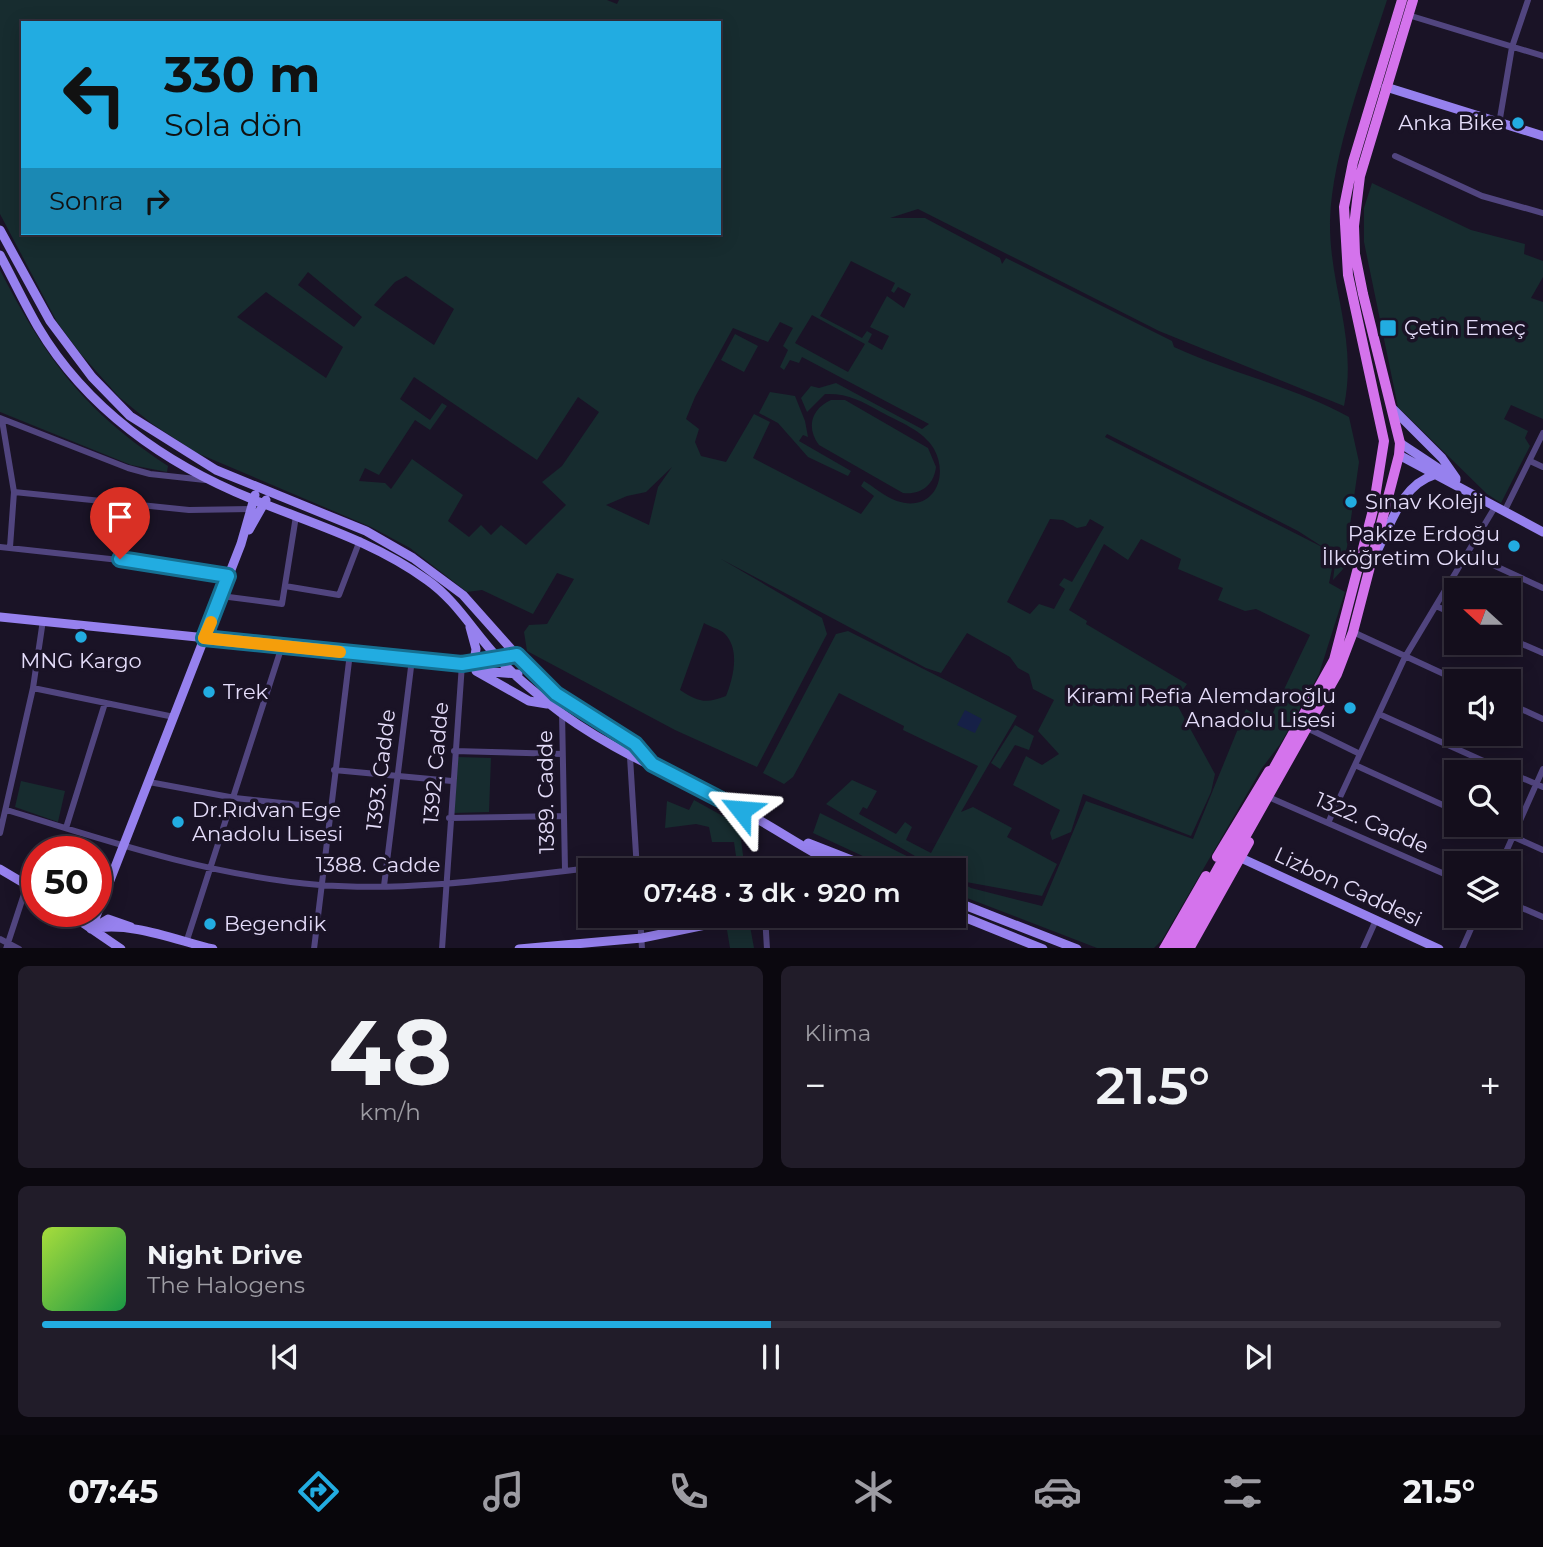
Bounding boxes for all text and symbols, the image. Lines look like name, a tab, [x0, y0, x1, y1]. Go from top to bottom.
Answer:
text: 330 m	[164, 45, 320, 104]
icon: left	[49, 49, 140, 140]
text: Sola dön	[164, 105, 303, 144]
place label: Anka Bike	[1398, 110, 1504, 135]
marker: Anka Bike	[1510, 115, 1526, 131]
icon: right	[138, 182, 176, 220]
text: Sonra	[49, 185, 124, 217]
place label: Çetin Emeç	[1404, 315, 1526, 340]
marker: Çetin Emeç	[1378, 318, 1398, 338]
pin	[90, 487, 150, 559]
place label: Sınav Koleji	[1365, 489, 1484, 514]
marker: Sınav Koleji	[1343, 494, 1359, 510]
icon: arrive	[101, 498, 139, 536]
place label: Pakize Erdoğu İlköğretim Okulu	[1322, 521, 1500, 570]
marker: Pakize Erdoğu İlköğretim Okulu	[1506, 538, 1522, 554]
north arrow	[1444, 578, 1521, 654]
map controls	[1444, 578, 1521, 928]
marker: MNG Kargo	[73, 629, 89, 645]
place label: MNG Kargo	[20, 648, 142, 673]
button: sound	[1444, 669, 1521, 746]
place label: Trek	[223, 679, 269, 704]
place label: Kirami Refia Alemdaroğlu Anadolu Lisesi	[1066, 683, 1336, 732]
marker: Trek	[201, 684, 217, 700]
marker: Kirami Refia Alemdaroğlu Anadolu Lisesi	[1342, 700, 1358, 716]
street label: 1392. Cadde	[418, 701, 453, 825]
street label: 1393. Cadde	[361, 708, 400, 832]
street label: 1389. Cadde	[532, 730, 559, 854]
button: search	[1444, 760, 1521, 837]
position arrow	[704, 773, 778, 847]
street label: 1322. Cadde	[1312, 786, 1433, 859]
place label: Dr.Rıdvan Ege Anadolu Lisesi	[192, 797, 343, 846]
marker: Dr.Rıdvan Ege Anadolu Lisesi	[170, 814, 186, 830]
speed limit sign: 50	[21, 836, 112, 927]
street label: Lizbon Caddesi	[1270, 841, 1426, 932]
button: layers	[1444, 851, 1521, 928]
street label: 1388. Cadde	[316, 852, 440, 877]
text: 07:48 · 3 dk · 920 m	[643, 877, 901, 909]
place label: Begendik	[224, 911, 327, 936]
marker: Begendik	[202, 916, 218, 932]
text: 48	[328, 997, 452, 1108]
text: Klima	[805, 1019, 871, 1047]
text: 21.5°	[1096, 1054, 1210, 1117]
text: −	[805, 1062, 826, 1109]
text: +	[1479, 1062, 1501, 1109]
text: km/h	[360, 1098, 421, 1126]
text: Night Drive	[147, 1239, 303, 1271]
text: The Halogens	[147, 1271, 305, 1299]
icon: previous	[266, 1338, 304, 1376]
icon: pause	[752, 1338, 790, 1376]
icon: next	[1239, 1338, 1277, 1376]
icon: directions	[294, 1467, 343, 1516]
icon: music	[479, 1467, 528, 1516]
icon: phone	[664, 1467, 713, 1516]
icon: climate	[849, 1467, 898, 1516]
icon: car	[1033, 1467, 1082, 1516]
icon: filters	[1218, 1467, 1267, 1516]
text: 07:45	[68, 1472, 158, 1511]
text: 21.5°	[1403, 1472, 1475, 1511]

